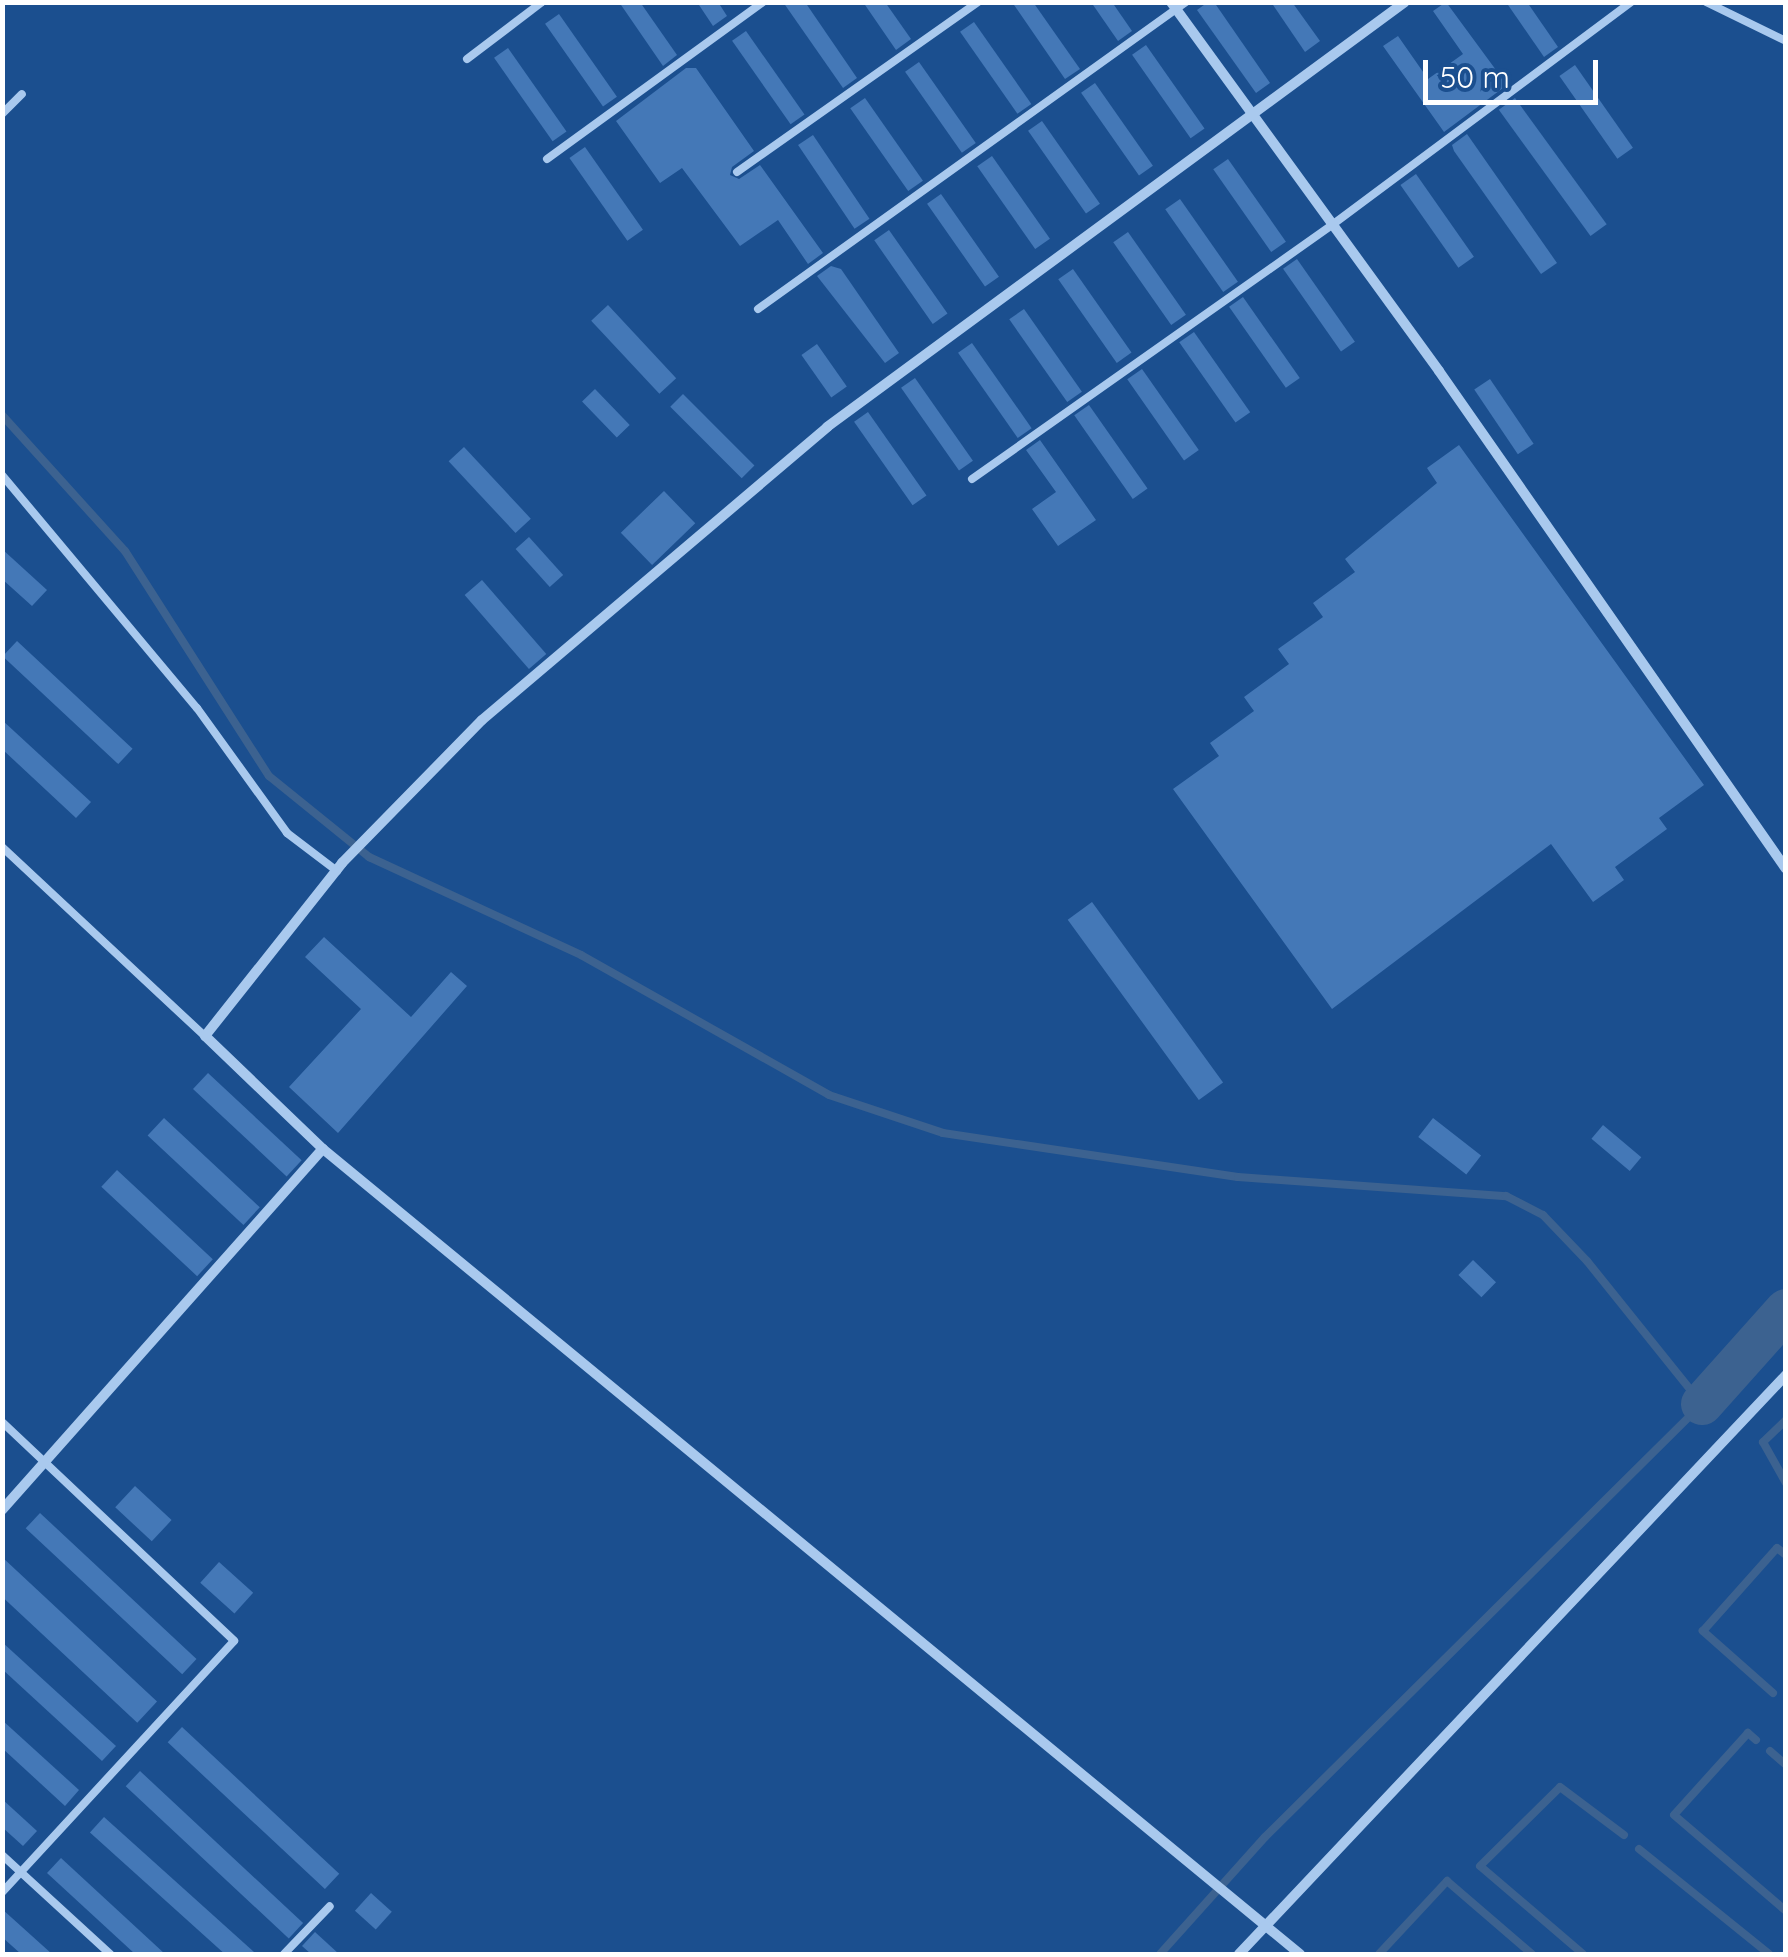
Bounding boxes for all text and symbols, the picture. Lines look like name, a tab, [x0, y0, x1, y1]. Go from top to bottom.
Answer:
scale bar	[1428, 40, 1603, 102]
text: 50 m	[1440, 58, 1510, 96]

